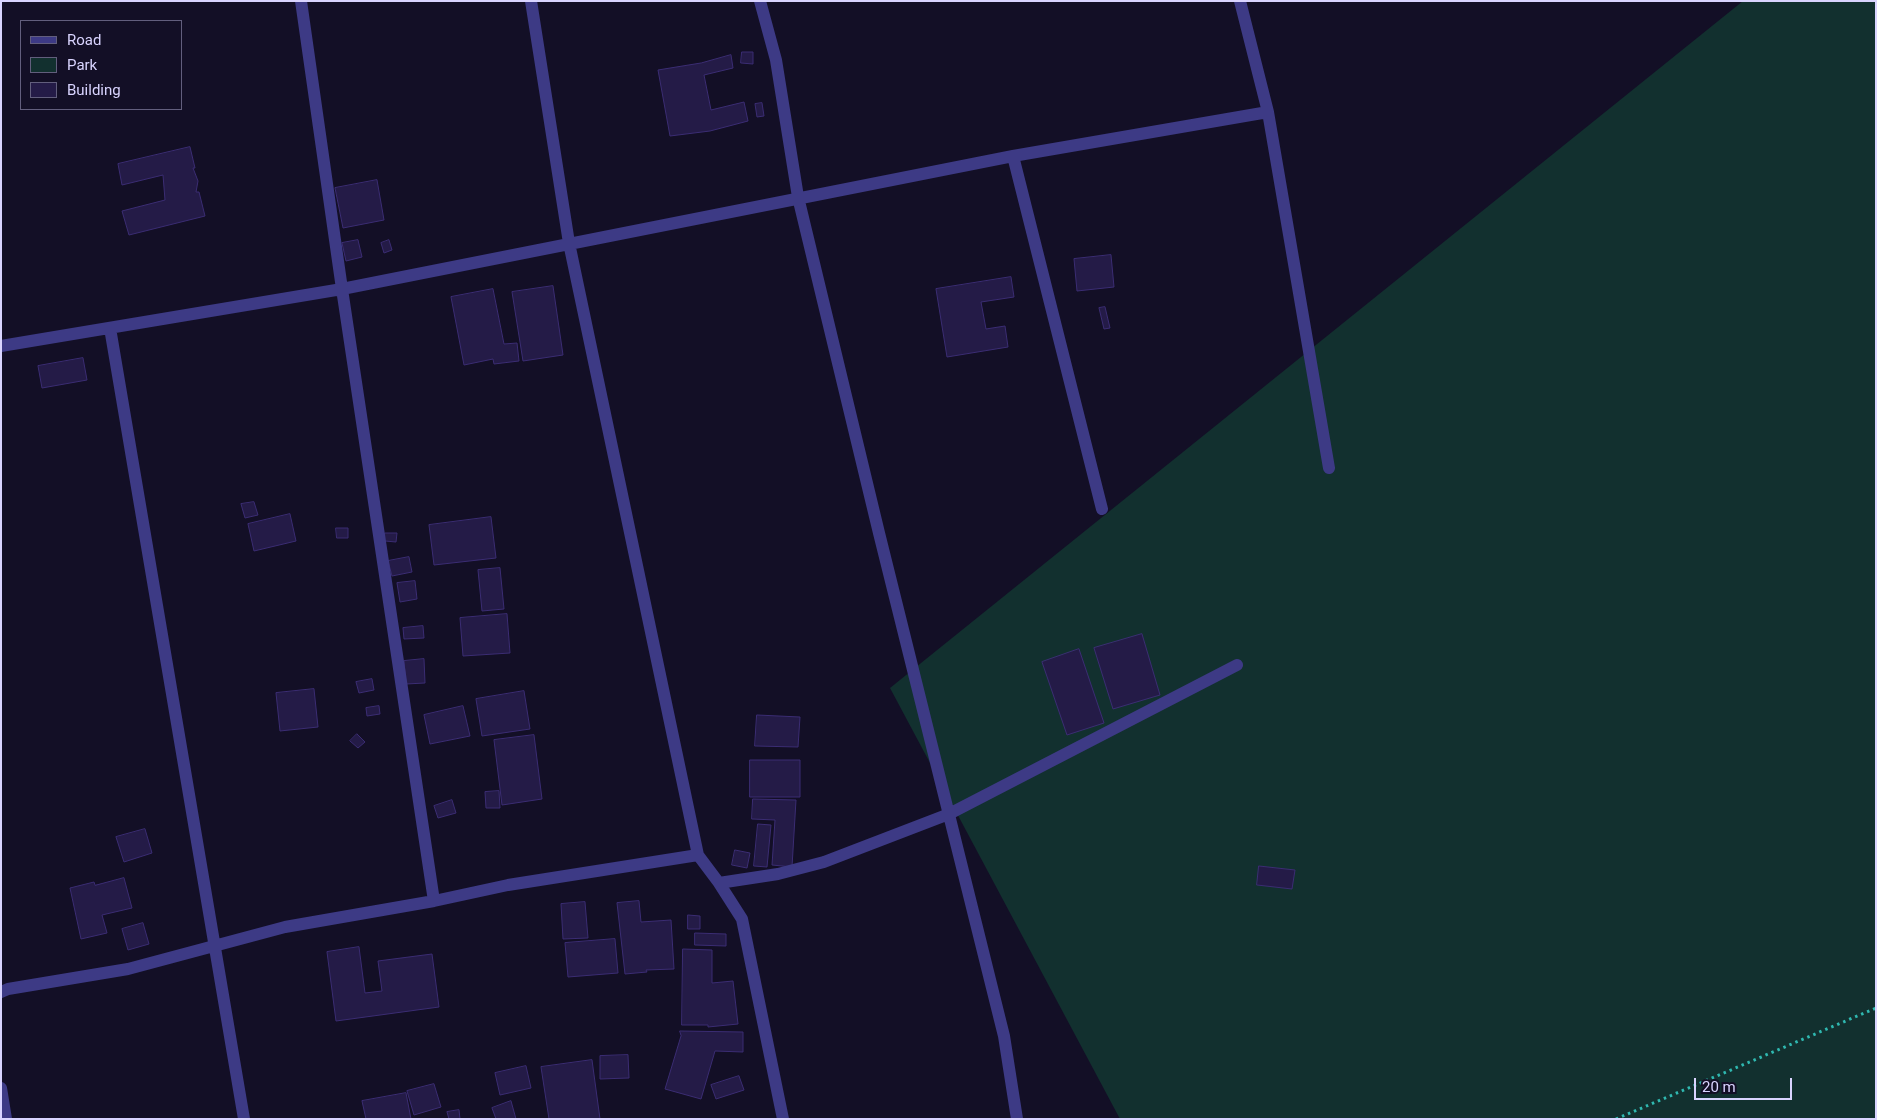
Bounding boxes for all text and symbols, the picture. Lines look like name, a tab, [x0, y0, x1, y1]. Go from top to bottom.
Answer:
legend	[20, 20, 182, 110]
text: Road	[67, 31, 101, 49]
text: Park	[67, 56, 97, 74]
text: Building	[67, 81, 121, 99]
scale bar	[1697, 1068, 1794, 1100]
text: 20 m	[1702, 1078, 1736, 1096]

